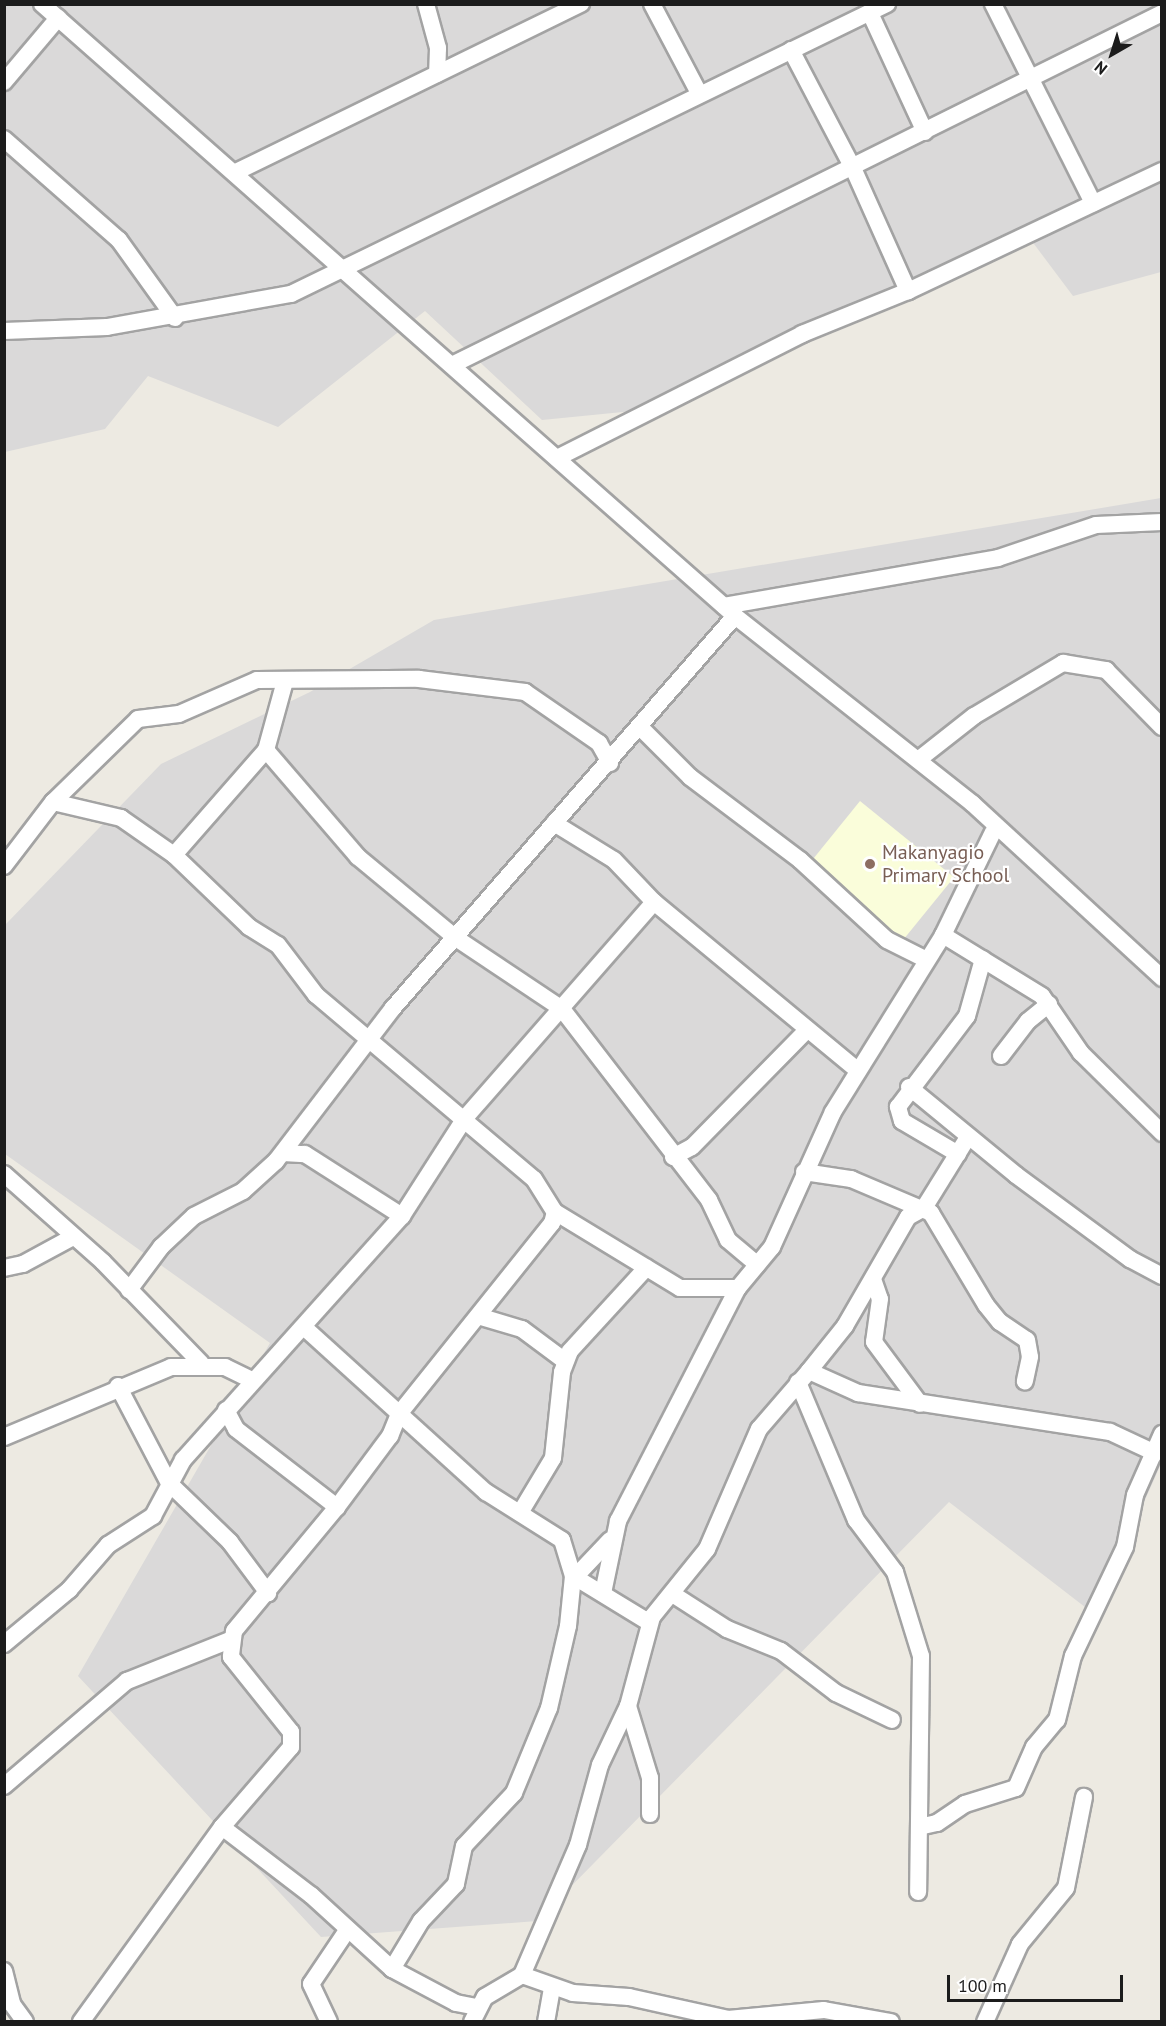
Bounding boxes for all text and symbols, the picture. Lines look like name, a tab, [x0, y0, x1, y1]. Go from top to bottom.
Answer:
north arrow	[1082, 24, 1142, 84]
text: N	[1090, 57, 1111, 79]
place label: Makanyagio Primary School	[882, 840, 1010, 887]
marker: Makanyagio Primary School	[863, 857, 877, 871]
scale bar	[950, 1963, 1126, 2001]
text: 100 m	[958, 1974, 1007, 1997]

